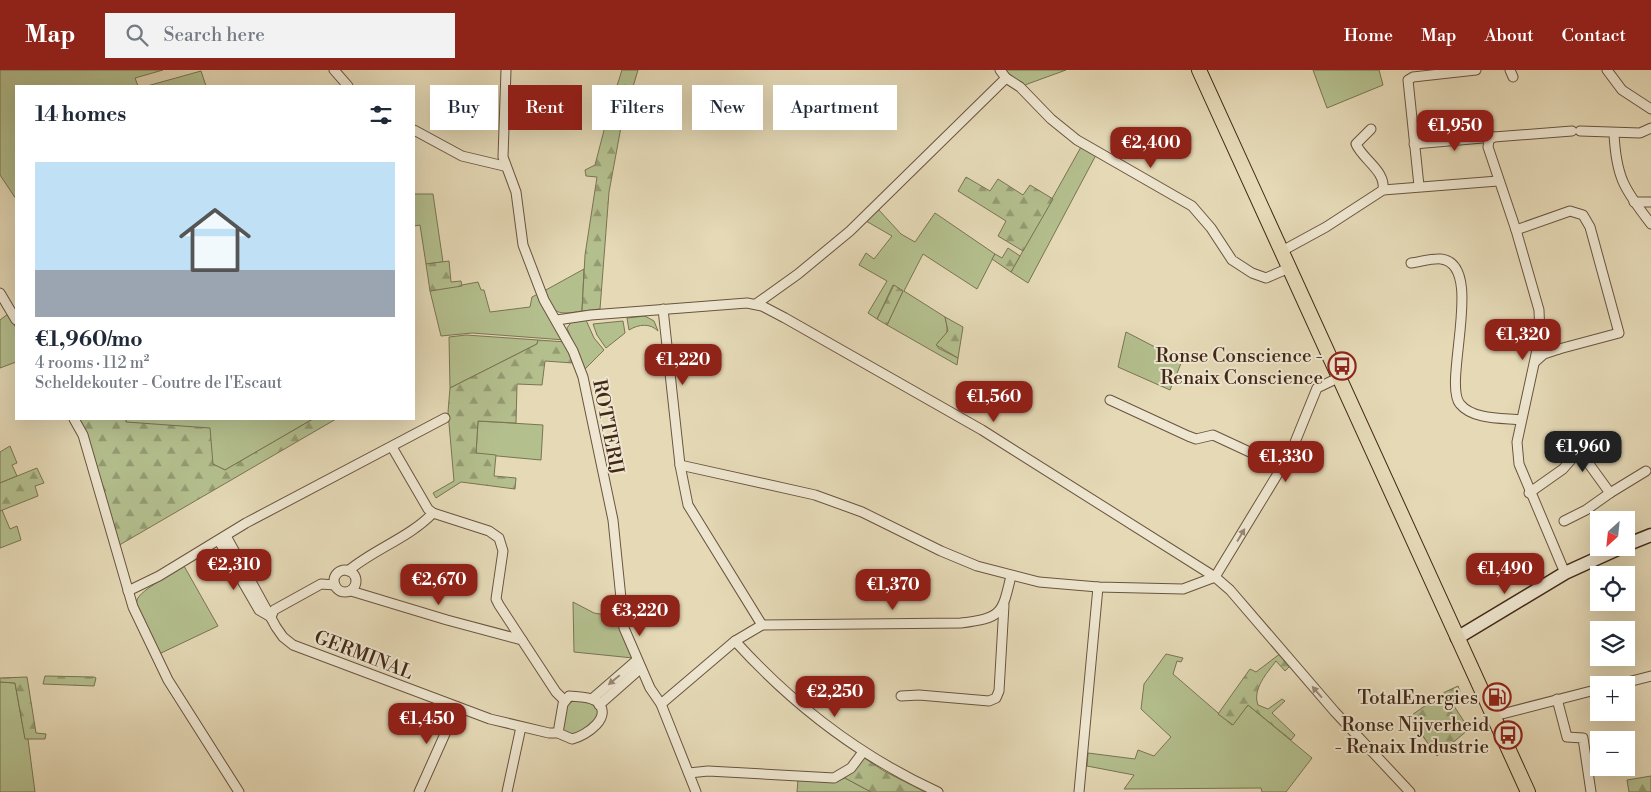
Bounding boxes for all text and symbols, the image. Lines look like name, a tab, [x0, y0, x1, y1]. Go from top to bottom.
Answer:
search box	[105, 13, 455, 58]
text: Map	[25, 20, 75, 50]
icon: search	[123, 21, 151, 49]
text: Search here	[163, 23, 265, 47]
text: Home	[1344, 24, 1393, 47]
text: Map	[1421, 24, 1457, 47]
text: About	[1485, 24, 1534, 47]
text: Contact	[1562, 24, 1626, 47]
chip: Buy	[430, 85, 498, 130]
chip: Rent	[508, 85, 582, 130]
chip: Filters	[592, 85, 682, 130]
chip: New	[692, 85, 763, 130]
chip: Apartment	[773, 85, 897, 130]
icon: filters	[367, 101, 395, 129]
text: 14 homes	[35, 102, 126, 128]
pin: €1,950	[1414, 109, 1496, 152]
text: €1,950	[1428, 116, 1482, 136]
pin: €2,400	[1110, 126, 1192, 169]
text: €2,400	[1121, 133, 1181, 153]
icon: home	[170, 195, 260, 285]
pin: €1,320	[1482, 318, 1564, 361]
text: €1,320	[1496, 325, 1550, 345]
text: €1,960/mo	[35, 327, 143, 353]
pin: €1,220	[642, 344, 724, 386]
place label: Ronse Conscience - Renaix Conscience	[1155, 344, 1323, 390]
text: €1,220	[656, 350, 710, 370]
bus stop icon: Ronse Conscience - Renaix Conscience	[1327, 351, 1357, 381]
text: 4 rooms · 112 m²	[35, 353, 149, 373]
text: Scheldekouter - Coutre de l'Escaut	[35, 373, 282, 393]
street label: ROTTERIJ	[587, 377, 629, 477]
pin: €1,560	[953, 380, 1035, 423]
text: €1,560	[967, 387, 1021, 407]
pin: €1,960	[1542, 430, 1624, 473]
text: €1,960	[1555, 437, 1611, 457]
pin: €1,330	[1245, 440, 1327, 483]
text: €1,330	[1259, 447, 1313, 467]
north arrow	[1590, 511, 1635, 556]
map controls	[1590, 511, 1635, 776]
one-way arrow	[1236, 529, 1245, 542]
pin: €2,310	[193, 548, 275, 591]
pin: €1,490	[1464, 552, 1546, 595]
text: €2,310	[207, 555, 261, 575]
text: €1,490	[1477, 559, 1533, 579]
pin: €2,670	[398, 564, 480, 606]
button: locate	[1590, 566, 1635, 611]
pin: €1,370	[852, 568, 934, 611]
text: €2,670	[411, 570, 467, 590]
text: €1,370	[866, 575, 920, 595]
pin: €3,220	[599, 594, 681, 637]
text: €3,220	[612, 601, 668, 621]
button: layers	[1590, 621, 1635, 666]
street label: GERMINAL	[311, 625, 416, 685]
one-way arrow	[608, 674, 621, 685]
pin: €2,250	[794, 676, 876, 718]
button: +	[1590, 676, 1635, 721]
text: €2,250	[807, 682, 863, 702]
fuel station icon: TotalEnergies	[1482, 682, 1512, 712]
one-way arrow	[1312, 686, 1323, 698]
place label: TotalEnergies	[1357, 686, 1478, 710]
pin: €1,450	[386, 702, 468, 745]
text: €1,450	[399, 709, 455, 729]
place label: Ronse Nijverheid - Renaix Industrie	[1334, 713, 1489, 759]
bus stop icon: Ronse Nijverheid - Renaix Industrie	[1493, 720, 1523, 750]
button: −	[1590, 731, 1635, 776]

